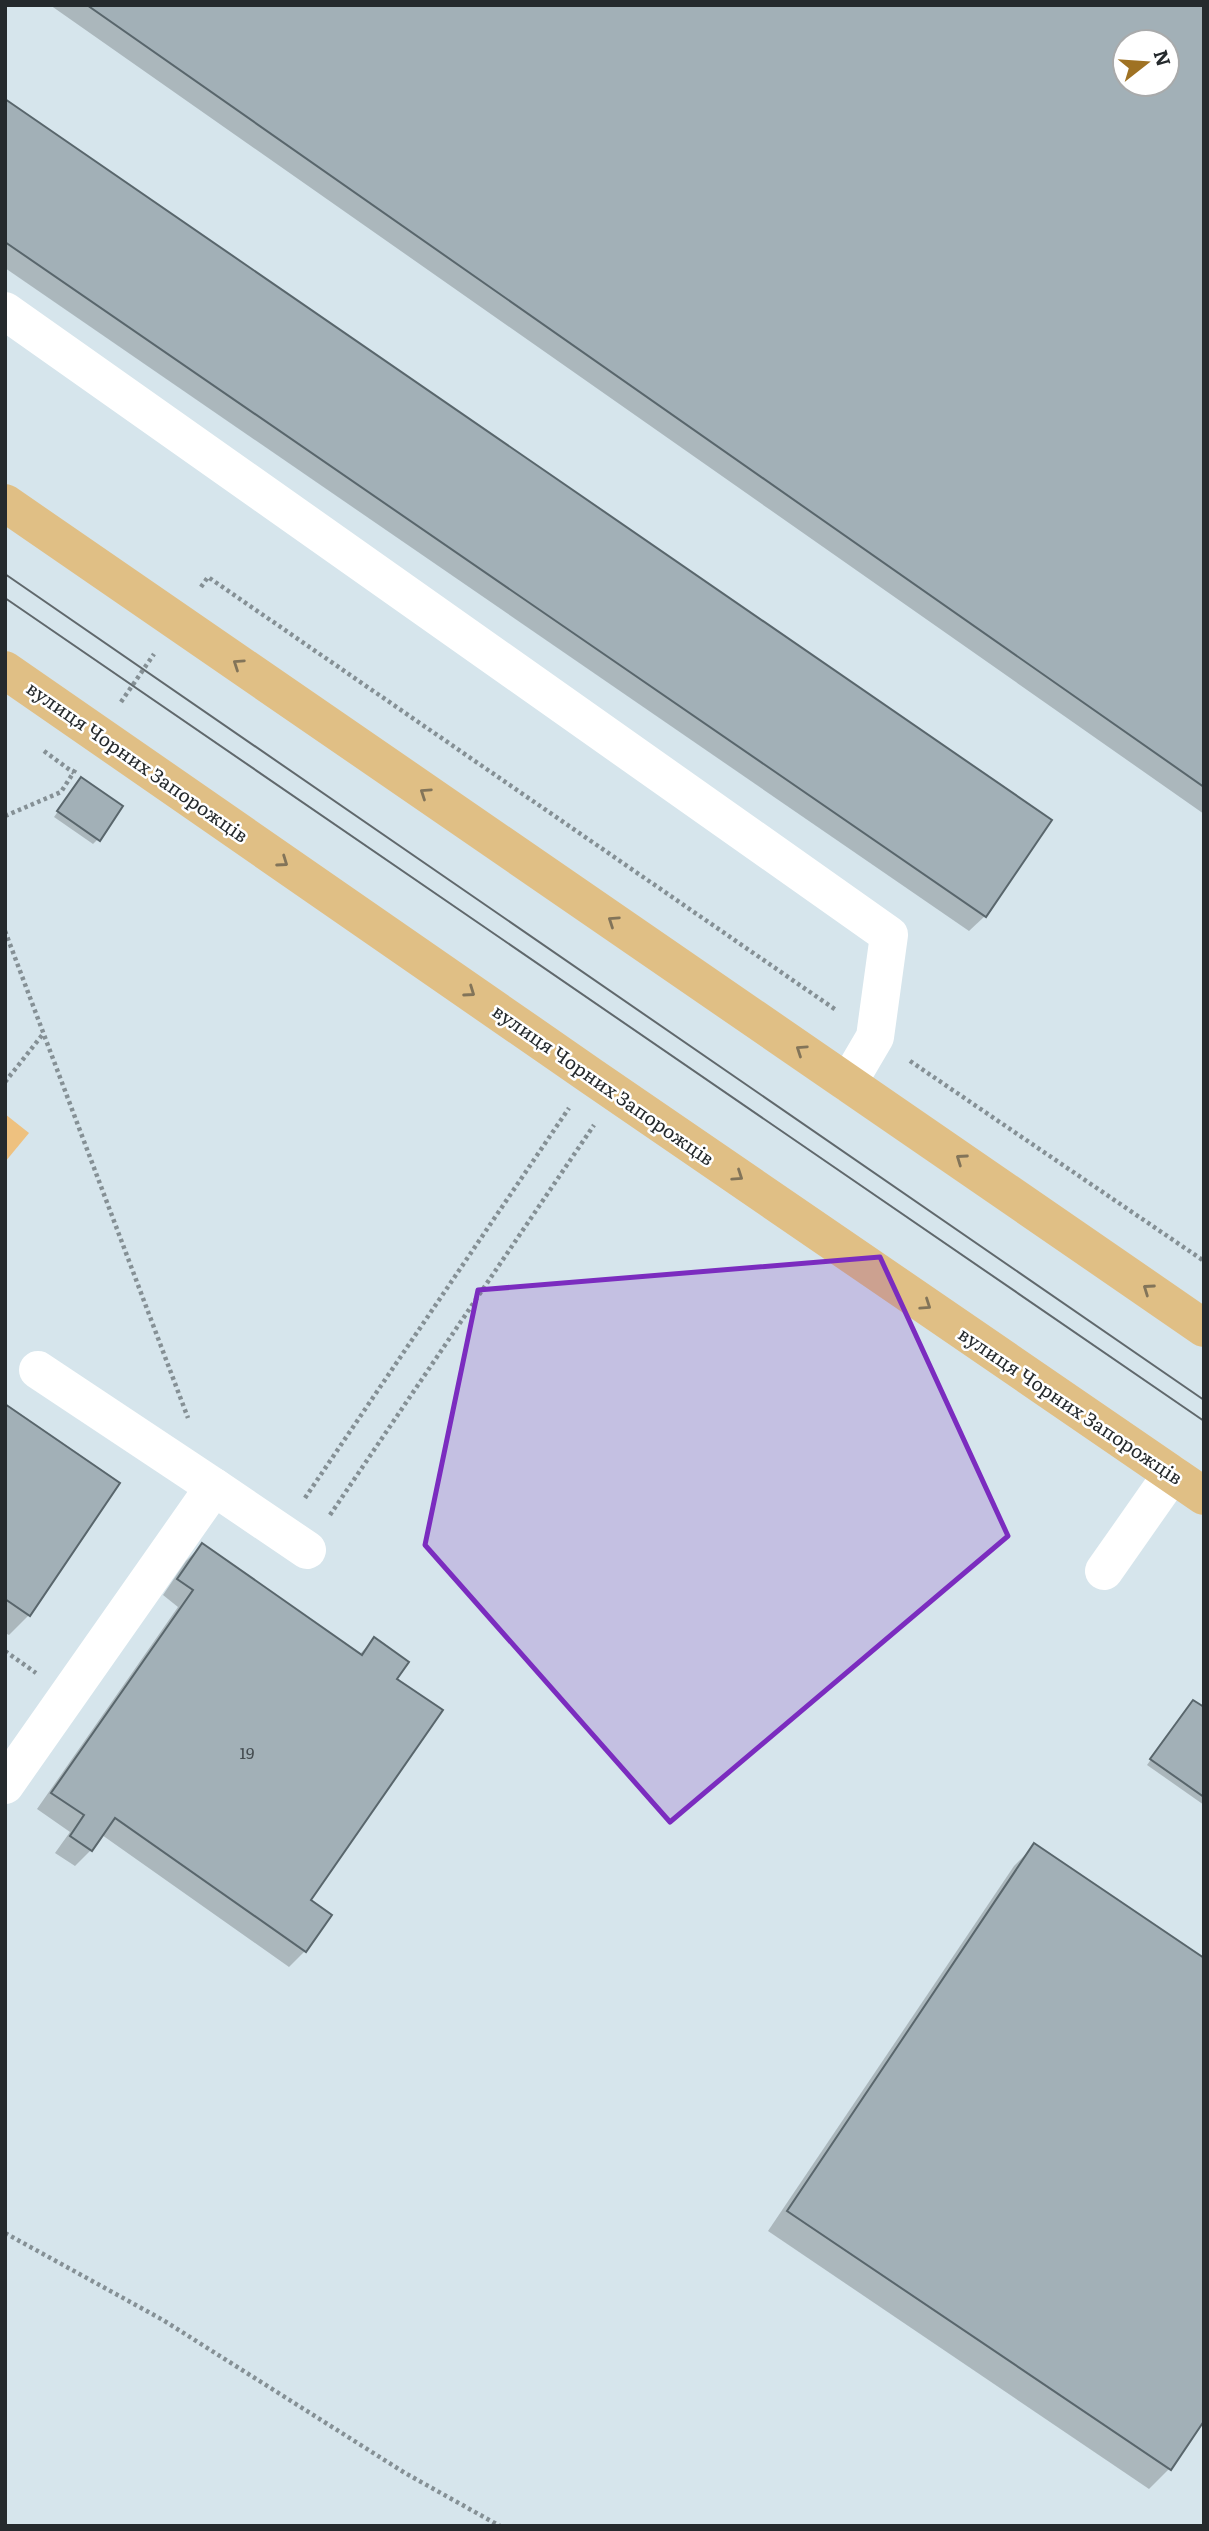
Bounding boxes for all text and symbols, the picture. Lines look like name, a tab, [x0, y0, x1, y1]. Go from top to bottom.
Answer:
north arrow	[1111, 28, 1181, 98]
text: N	[1147, 46, 1179, 70]
one-way arrow	[233, 660, 246, 672]
street label: вулиця Чорних Запорожців	[21, 673, 255, 849]
one-way arrow	[420, 788, 433, 801]
one-way arrow	[275, 854, 288, 866]
one-way arrow	[608, 917, 621, 930]
one-way arrow	[462, 984, 475, 996]
street label: вулиця Чорних Запорожців	[487, 996, 721, 1172]
one-way arrow	[796, 1046, 809, 1058]
one-way arrow	[956, 1155, 969, 1167]
one-way arrow	[730, 1168, 743, 1180]
one-way arrow	[1143, 1285, 1156, 1297]
one-way arrow	[918, 1297, 931, 1310]
street label: вулиця Чорних Запорожців	[953, 1319, 1189, 1491]
house number: 19	[240, 1740, 254, 1764]

